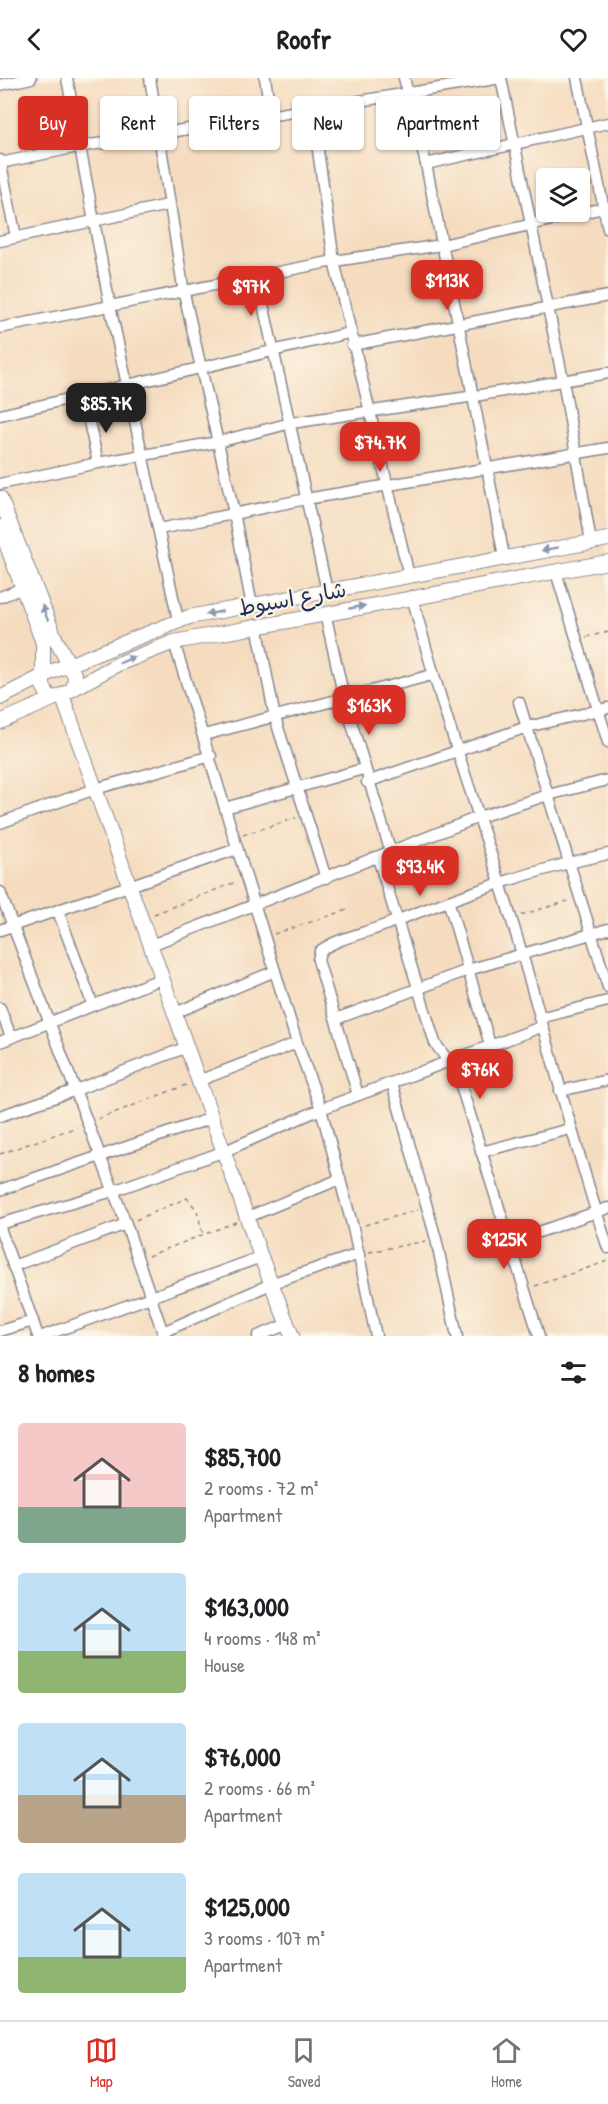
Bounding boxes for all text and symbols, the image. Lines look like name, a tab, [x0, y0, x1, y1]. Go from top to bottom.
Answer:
text: Roofr	[277, 21, 331, 57]
icon: back	[18, 23, 51, 56]
icon: heart	[557, 23, 590, 56]
chip: Buy	[18, 96, 88, 150]
chip: Rent	[100, 96, 177, 150]
chip: Filters	[189, 96, 280, 150]
chip: New	[292, 96, 364, 150]
chip: Apartment	[376, 96, 500, 150]
map controls	[536, 168, 590, 222]
button: layers	[536, 168, 590, 222]
pin: $113K	[405, 260, 489, 311]
pin: $97K	[215, 266, 287, 317]
text: $113K	[425, 266, 469, 293]
text: $97K	[232, 272, 270, 299]
pin: $85.7K	[57, 383, 155, 434]
text: $85.7K	[80, 389, 132, 416]
pin: $74.7K	[331, 422, 429, 473]
text: $74.7K	[354, 428, 406, 455]
one-way arrow	[541, 545, 560, 554]
street label: شارع اسيوط	[236, 574, 349, 623]
one-way arrow	[348, 602, 367, 611]
one-way arrow	[40, 604, 50, 622]
one-way arrow	[205, 609, 224, 618]
one-way arrow	[118, 655, 136, 665]
pin: $163K	[327, 685, 411, 736]
text: $163K	[347, 691, 391, 718]
pin: $93.4K	[371, 846, 469, 897]
text: $93.4K	[396, 852, 444, 879]
pin: $76K	[444, 1049, 516, 1100]
text: $76K	[461, 1055, 499, 1082]
pin: $125K	[462, 1219, 546, 1270]
text: $125K	[481, 1225, 527, 1252]
text: 8 homes	[18, 1355, 95, 1390]
icon: filters	[557, 1356, 590, 1389]
text: $85,700	[204, 1439, 281, 1474]
icon: home	[66, 1447, 138, 1519]
text: 2 rooms · 72 m²	[204, 1474, 318, 1501]
text: Apartment	[204, 1501, 282, 1528]
text: $163,000	[204, 1589, 289, 1624]
icon: home	[66, 1597, 138, 1669]
text: 4 rooms · 148 m²	[204, 1624, 321, 1651]
text: House	[204, 1651, 245, 1678]
text: $76,000	[204, 1739, 281, 1774]
icon: home	[66, 1747, 138, 1819]
text: 2 rooms · 66 m²	[204, 1774, 315, 1801]
text: Apartment	[204, 1801, 282, 1828]
text: $125,000	[204, 1889, 290, 1924]
icon: home	[66, 1897, 138, 1969]
text: 3 rooms · 107 m²	[204, 1924, 325, 1951]
text: Apartment	[204, 1951, 282, 1978]
tab: Map	[85, 2034, 118, 2092]
tab: Saved	[287, 2034, 320, 2092]
tab: Home	[490, 2034, 523, 2092]

